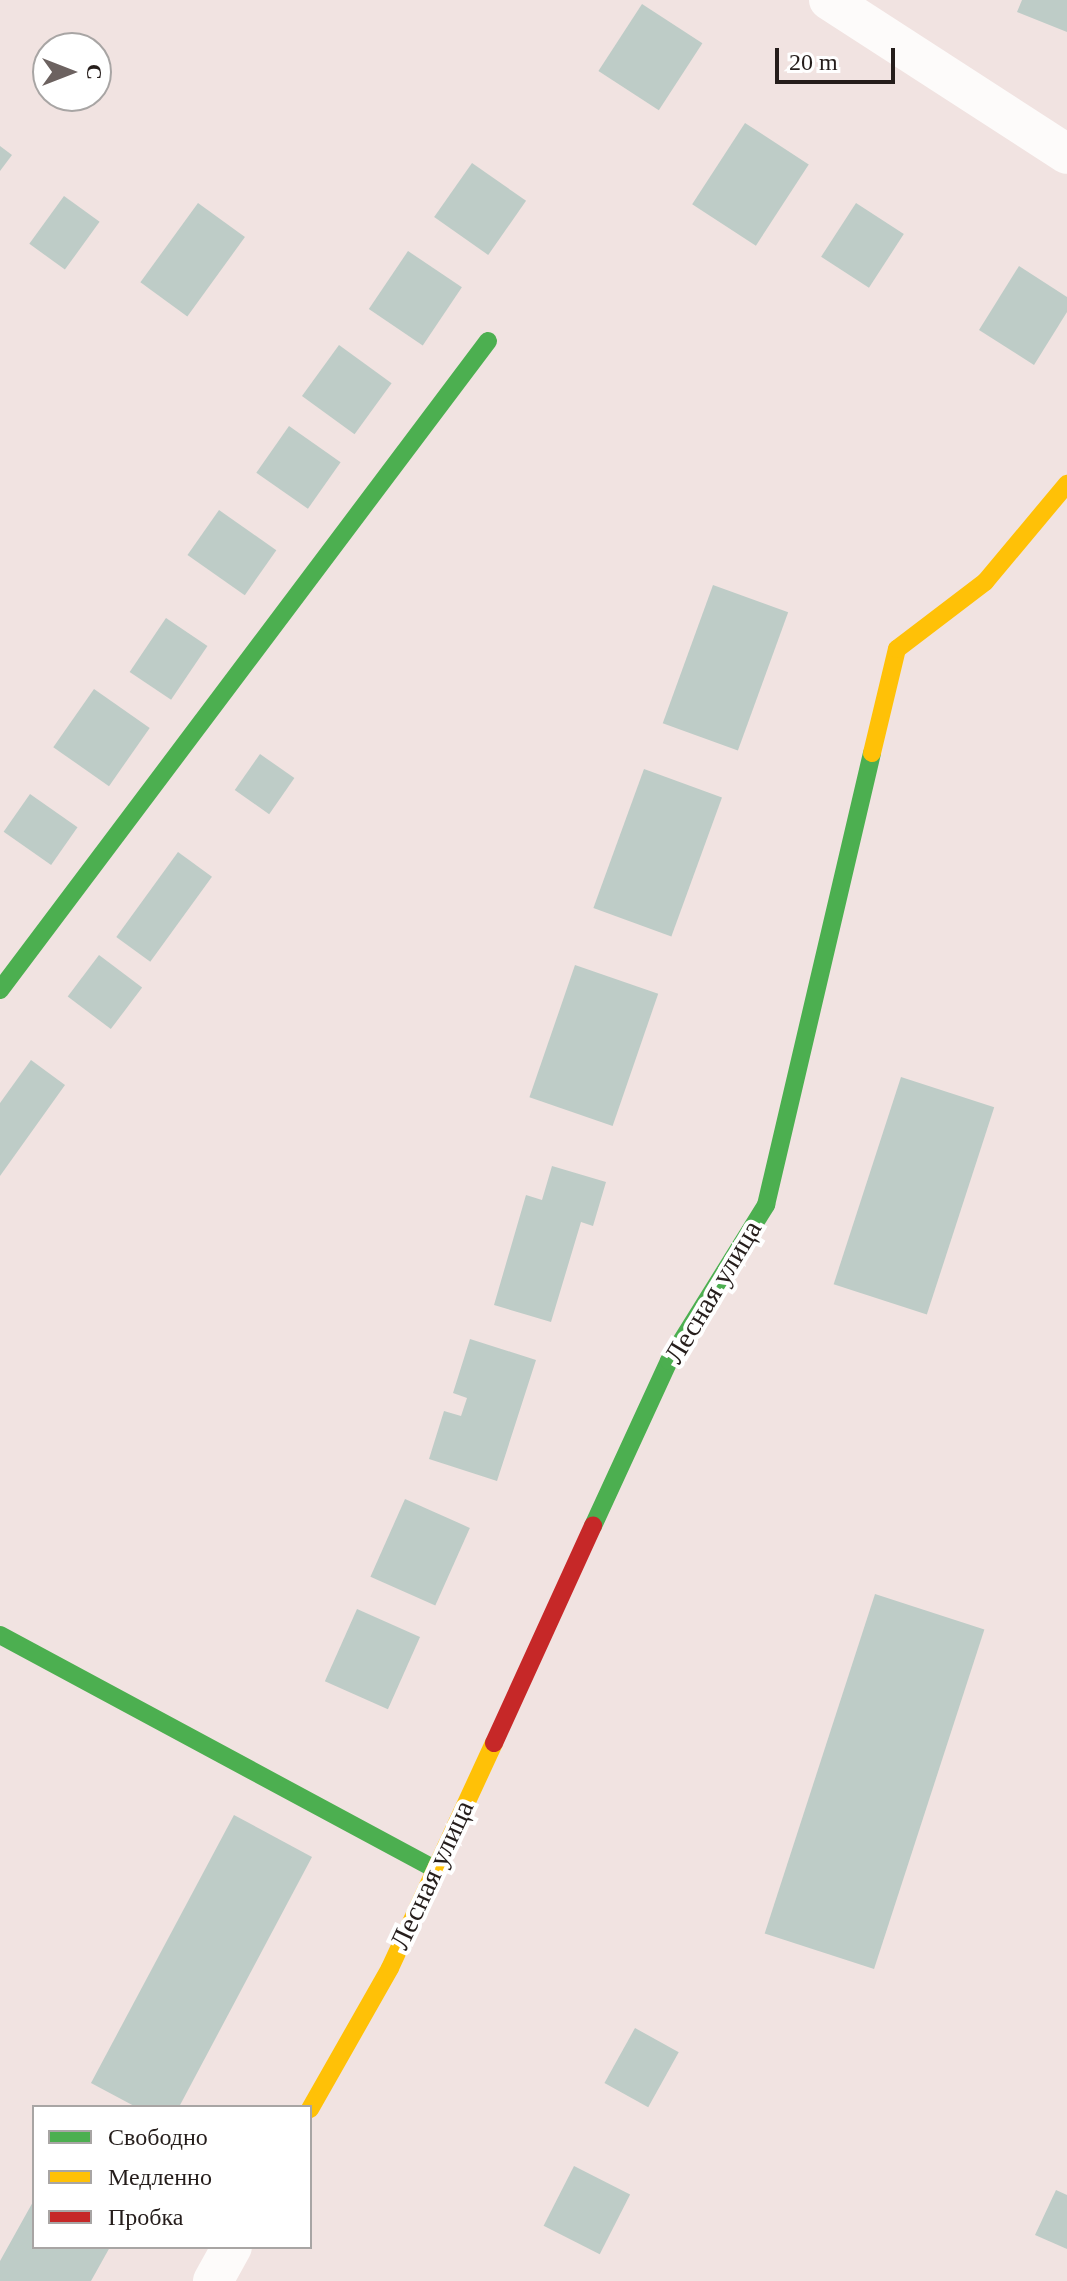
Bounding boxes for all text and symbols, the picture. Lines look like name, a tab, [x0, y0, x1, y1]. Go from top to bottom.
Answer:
north arrow	[32, 32, 112, 112]
scale bar	[779, 32, 899, 82]
text: 20 m	[789, 49, 838, 75]
text: С	[82, 64, 107, 80]
street label: Лесная улица	[657, 1214, 769, 1370]
street label: Лесная улица	[383, 1795, 481, 1955]
legend	[32, 2105, 312, 2249]
text: Свободно	[108, 2124, 208, 2150]
text: Медленно	[108, 2164, 212, 2190]
text: Пробка	[108, 2204, 184, 2230]

